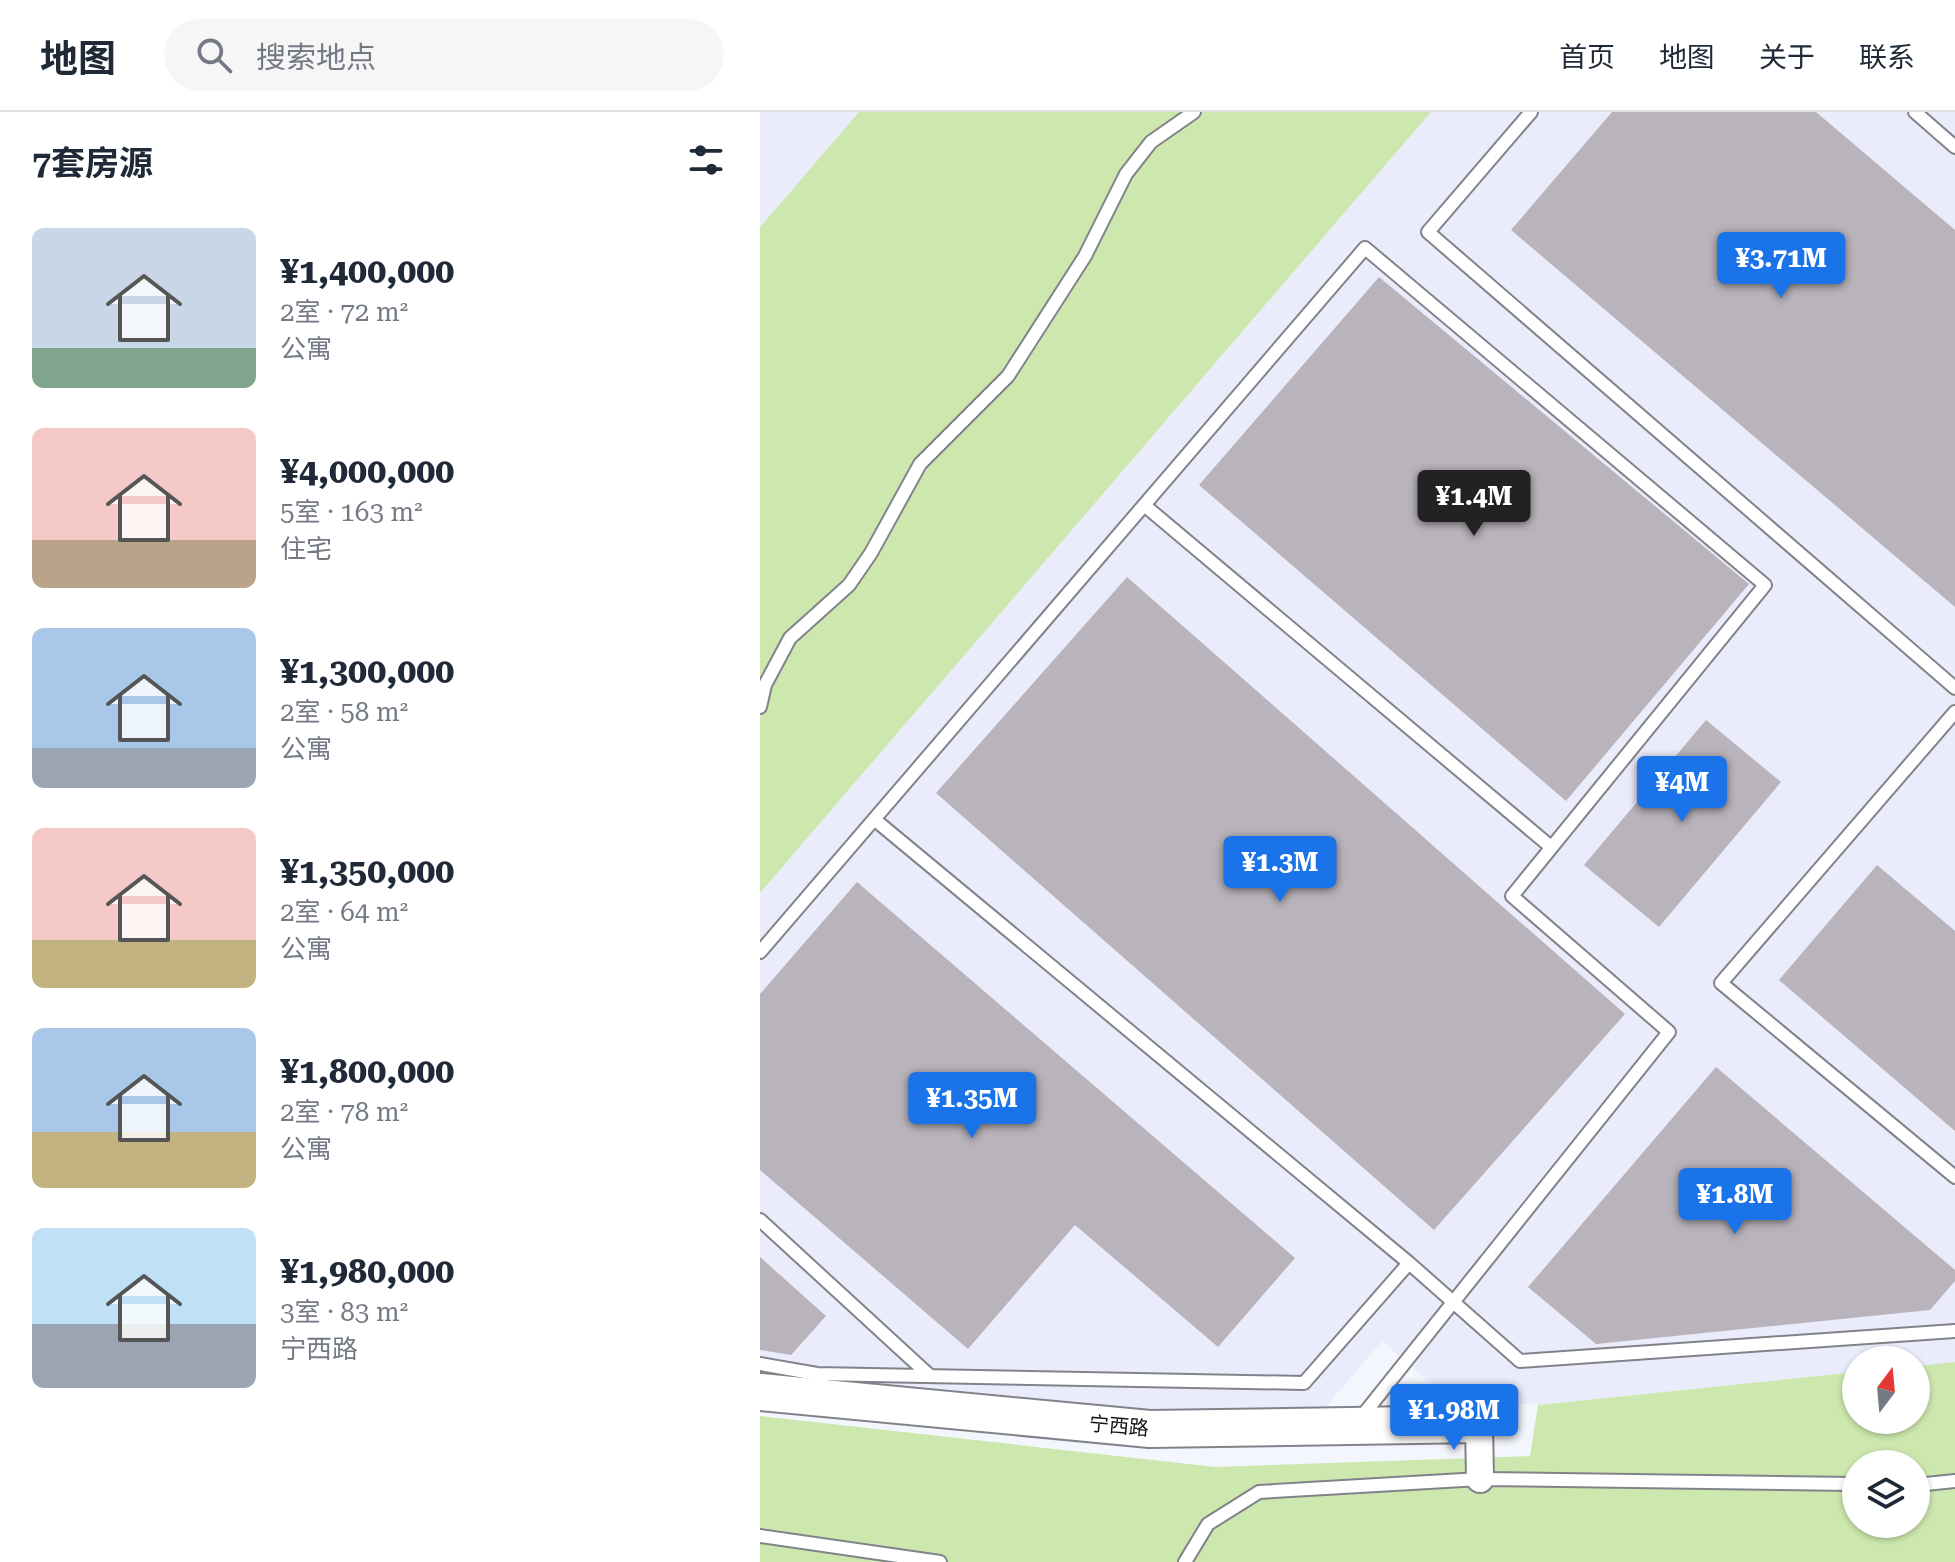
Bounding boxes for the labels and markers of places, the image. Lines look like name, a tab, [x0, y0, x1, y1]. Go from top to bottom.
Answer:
pin: ¥3.71M	[1716, 232, 1846, 300]
pin: ¥1.4M	[1418, 470, 1530, 538]
pin: ¥4M	[1643, 756, 1721, 824]
pin: ¥1.3M	[1224, 836, 1336, 904]
pin: ¥1.35M	[907, 1072, 1037, 1140]
pin: ¥1.8M	[1679, 1168, 1791, 1236]
pin: ¥1.98M	[1389, 1384, 1519, 1452]

